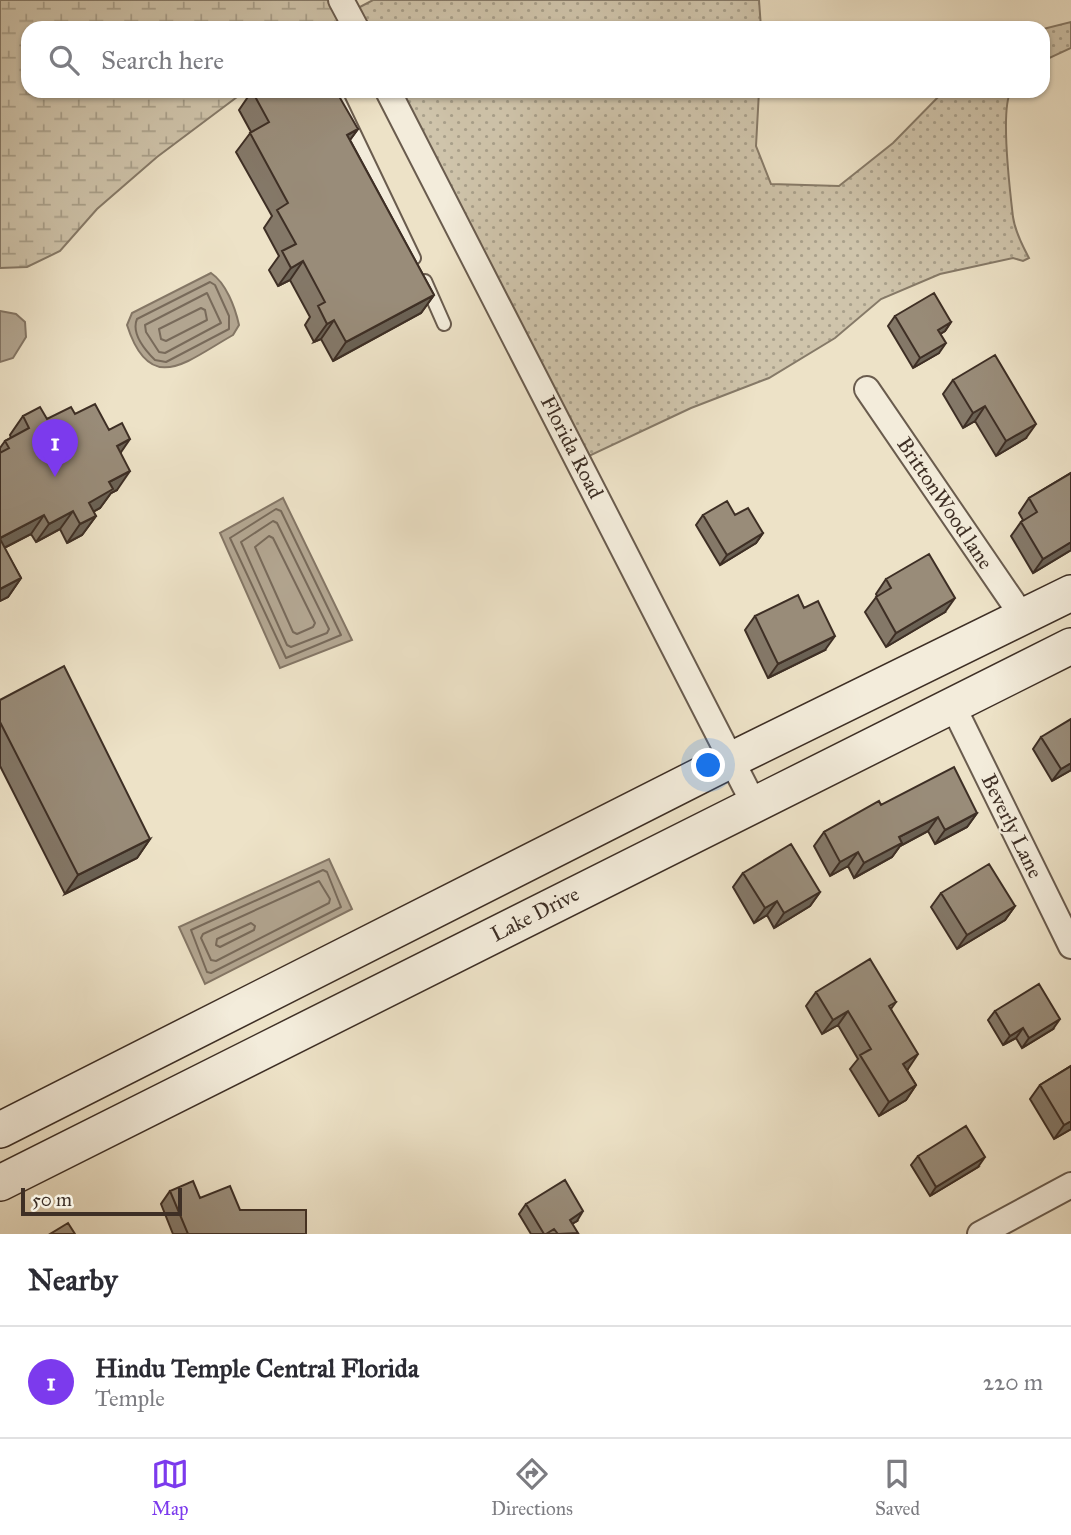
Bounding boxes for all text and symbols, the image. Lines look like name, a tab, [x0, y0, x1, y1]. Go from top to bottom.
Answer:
search box	[21, 21, 1050, 98]
icon: search	[45, 41, 83, 79]
text: Search here	[101, 44, 224, 76]
street label: Florida Road	[535, 391, 609, 503]
pin: 1	[32, 419, 78, 477]
street label: BrittonWood lane	[891, 432, 999, 574]
your location	[691, 748, 725, 782]
street label: Beverly Lane	[976, 769, 1049, 883]
street label: Lake Drive	[486, 881, 584, 947]
scale bar	[21, 1185, 182, 1217]
text: 50 m	[32, 1188, 72, 1211]
text: Nearby	[28, 1262, 118, 1298]
text: Hindu Temple Central Florida	[95, 1352, 419, 1384]
text: 1	[46, 1368, 56, 1396]
text: 220 m	[983, 1368, 1043, 1396]
text: Temple	[95, 1384, 165, 1412]
tab: Map	[151, 1455, 189, 1520]
tab: Directions	[491, 1455, 573, 1520]
tab: Saved	[875, 1455, 920, 1520]

